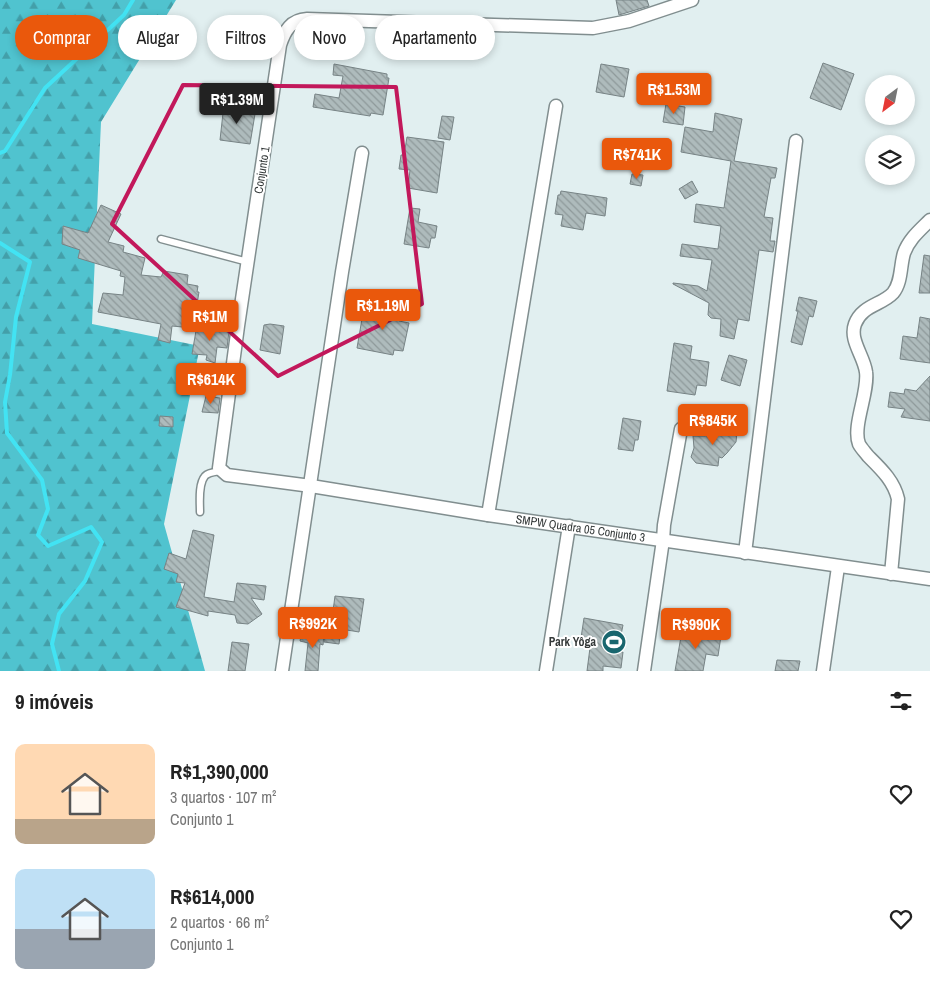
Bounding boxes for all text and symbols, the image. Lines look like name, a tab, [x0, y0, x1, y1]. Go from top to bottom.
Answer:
chip: Comprar	[15, 15, 108, 60]
chip: Alugar	[118, 15, 197, 60]
chip: Filtros	[207, 15, 284, 60]
chip: Novo	[294, 15, 365, 60]
chip: Apartamento	[375, 15, 495, 60]
pin: R$1.53M	[628, 72, 720, 115]
north arrow	[865, 75, 915, 125]
map controls	[865, 75, 915, 185]
text: R$1.53M	[647, 78, 701, 100]
pin: R$1.39M	[191, 82, 283, 125]
text: R$1.39M	[210, 88, 264, 110]
button: layers	[865, 135, 915, 185]
pin: R$741K	[596, 138, 678, 180]
text: R$741K	[613, 143, 661, 165]
street label: Conjunto 1	[250, 145, 274, 195]
pin: R$1.19M	[337, 288, 429, 331]
text: R$1.19M	[356, 294, 410, 316]
pin: R$1M	[180, 300, 240, 342]
text: R$1M	[193, 305, 228, 327]
pin: R$614K	[170, 362, 252, 405]
text: R$614K	[187, 368, 235, 390]
pin: R$845K	[672, 404, 754, 446]
text: R$845K	[689, 409, 737, 431]
street label: SMPW Quadra 05 Conjunto 3	[515, 511, 646, 546]
pin: R$992K	[272, 606, 354, 649]
pin: R$990K	[655, 608, 737, 650]
text: R$992K	[289, 612, 337, 634]
text: R$990K	[672, 613, 720, 635]
sports icon: Park Yôga	[601, 629, 627, 655]
place label: Park Yôga	[549, 634, 597, 650]
text: 9 imóveis	[15, 687, 94, 716]
icon: filters	[887, 687, 915, 715]
text: R$1,390,000	[170, 757, 269, 786]
icon: home	[55, 764, 115, 824]
icon: heart	[887, 780, 915, 808]
text: 3 quartos · 107 m²	[170, 786, 276, 808]
text: Conjunto 1	[170, 808, 233, 830]
text: R$614,000	[170, 882, 254, 911]
icon: home	[55, 889, 115, 949]
icon: heart	[887, 905, 915, 933]
text: 2 quartos · 66 m²	[170, 911, 269, 933]
text: Conjunto 1	[170, 933, 233, 955]

